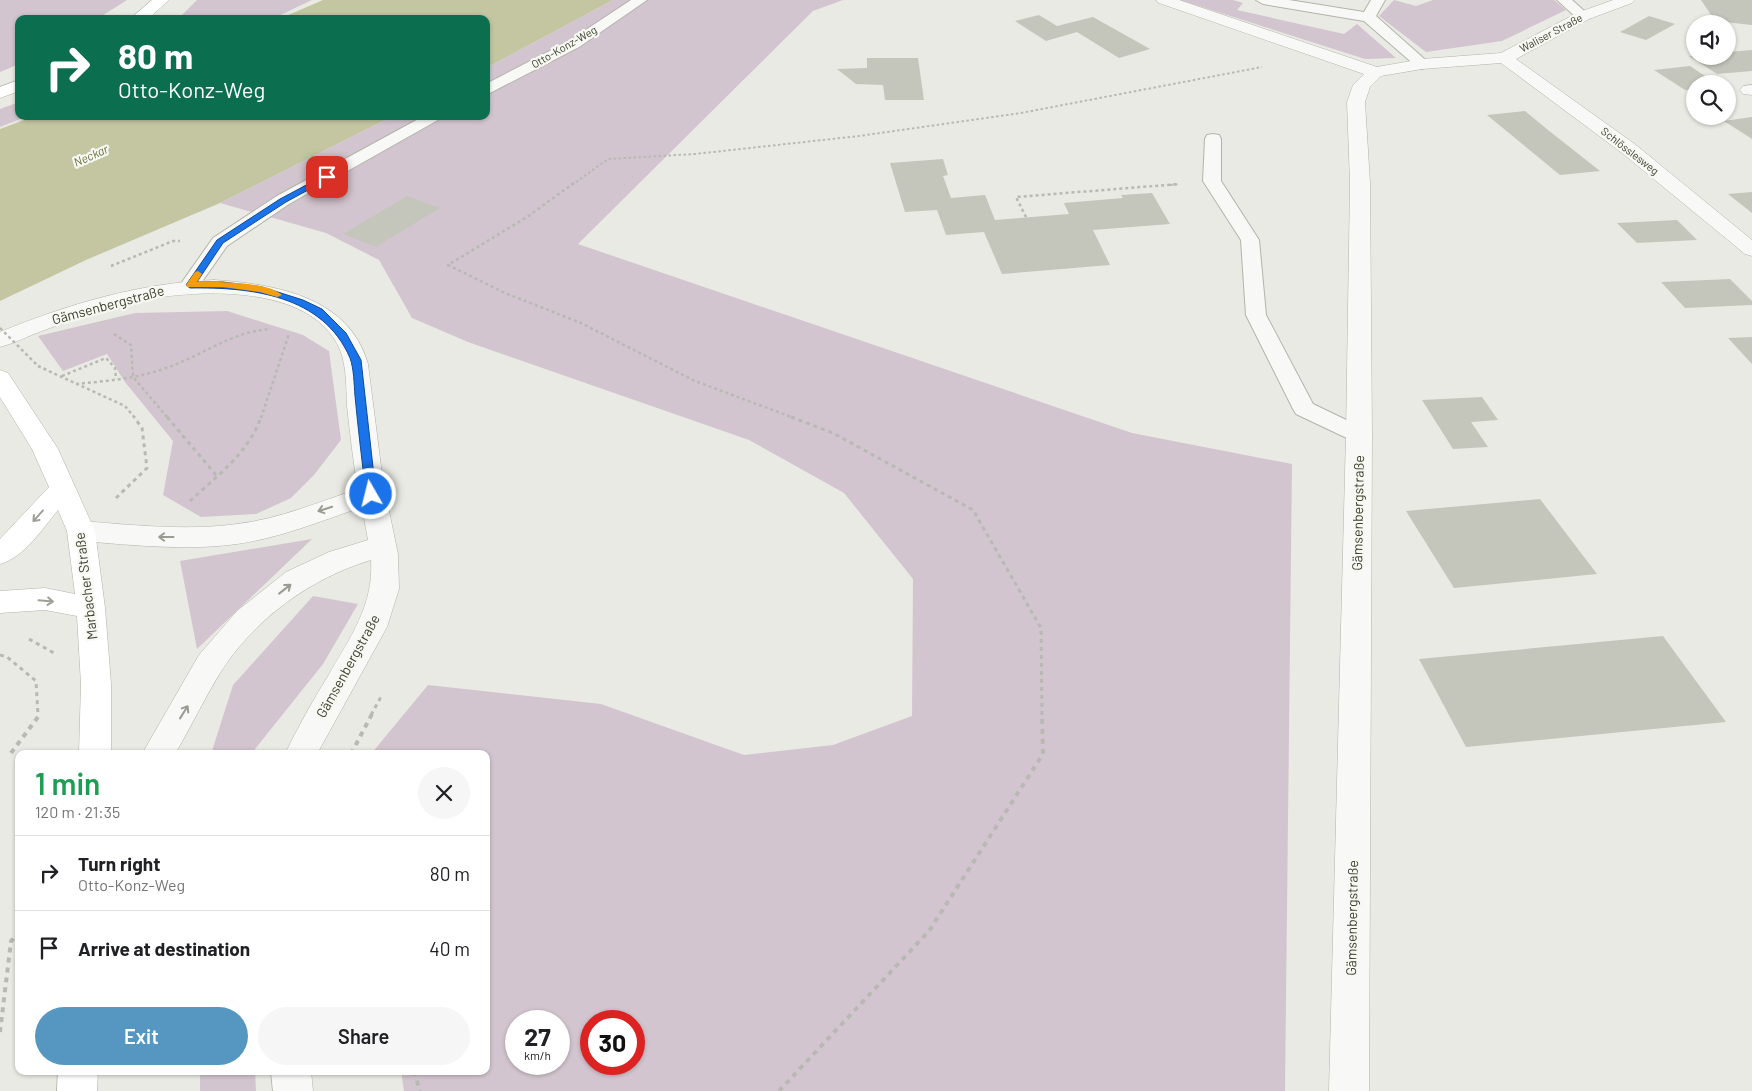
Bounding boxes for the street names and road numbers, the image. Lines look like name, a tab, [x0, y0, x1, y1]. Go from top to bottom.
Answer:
street label: Waliser Straße	[1517, 10, 1585, 55]
street label: Otto-Konz-Weg	[529, 22, 599, 71]
street label: Schlösslesweg	[1599, 124, 1662, 177]
street label: Gämsenbergstraße	[50, 281, 166, 328]
street label: Gämsenbergstraße	[1348, 455, 1367, 571]
street label: Marbacher Straße	[70, 531, 101, 641]
street label: Gämsenbergstraße	[312, 611, 383, 720]
street label: Gämsenbergstraße	[1342, 860, 1361, 976]

